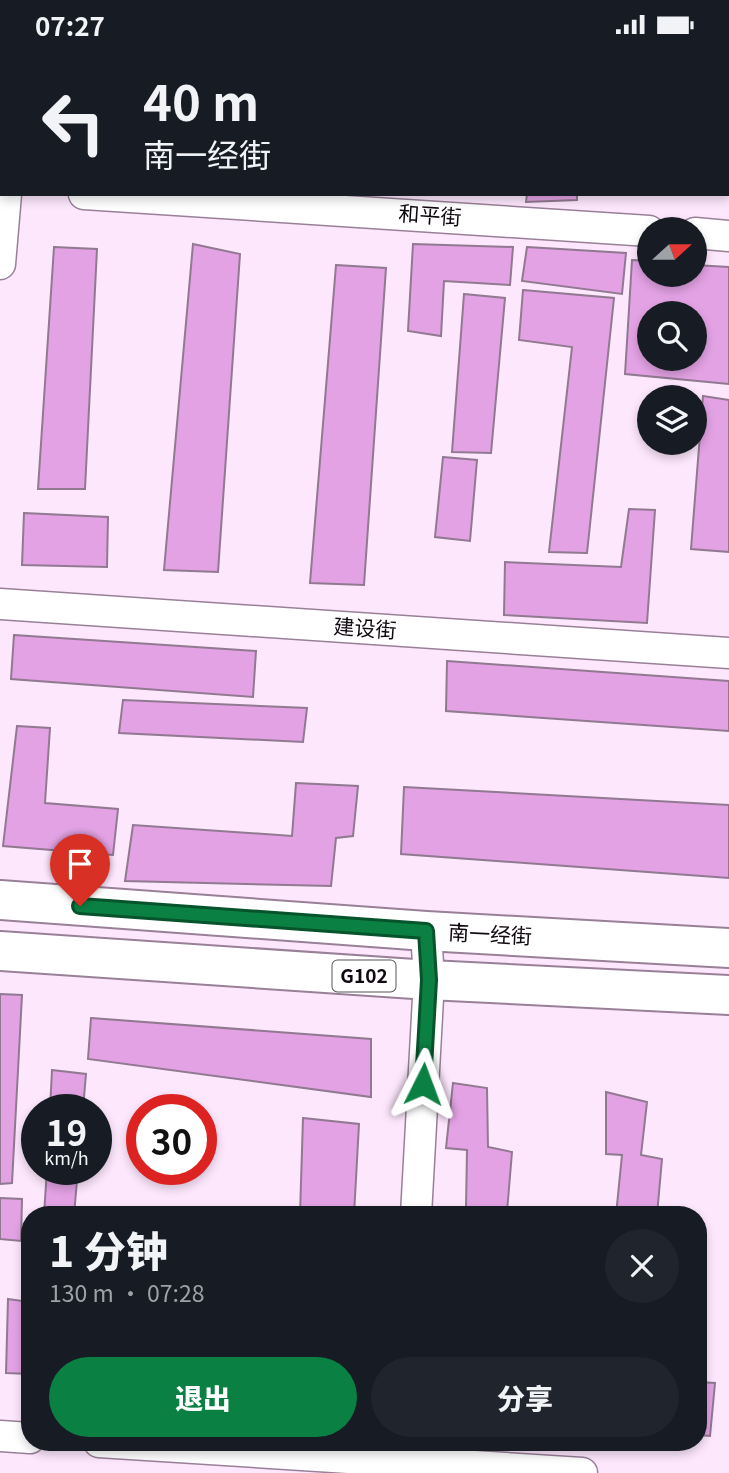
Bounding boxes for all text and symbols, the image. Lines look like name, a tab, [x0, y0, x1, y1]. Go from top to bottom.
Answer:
text: 07:27	[35, 6, 105, 43]
text: 40 m	[143, 64, 259, 135]
icon: left	[28, 77, 119, 168]
text: 南一经街	[143, 130, 271, 176]
street label: 和平街	[398, 197, 463, 231]
north arrow	[637, 217, 707, 287]
map controls	[637, 217, 707, 455]
button: search	[637, 301, 707, 371]
button: layers	[637, 385, 707, 455]
street label: 建设街	[333, 610, 398, 644]
pin	[50, 834, 110, 906]
icon: arrive	[61, 845, 99, 883]
street label: 南一经街	[447, 916, 533, 950]
road number: G102	[332, 960, 396, 991]
position arrow	[386, 1047, 460, 1121]
speed limit sign: 30	[126, 1094, 217, 1185]
text: 19	[46, 1105, 87, 1156]
text: km/h	[44, 1144, 89, 1170]
text: 1 分钟	[49, 1218, 168, 1279]
button: close	[605, 1229, 679, 1303]
text: 130 m · 07:28	[49, 1275, 205, 1309]
button: 退出	[49, 1357, 357, 1437]
button: 分享	[371, 1357, 679, 1437]

